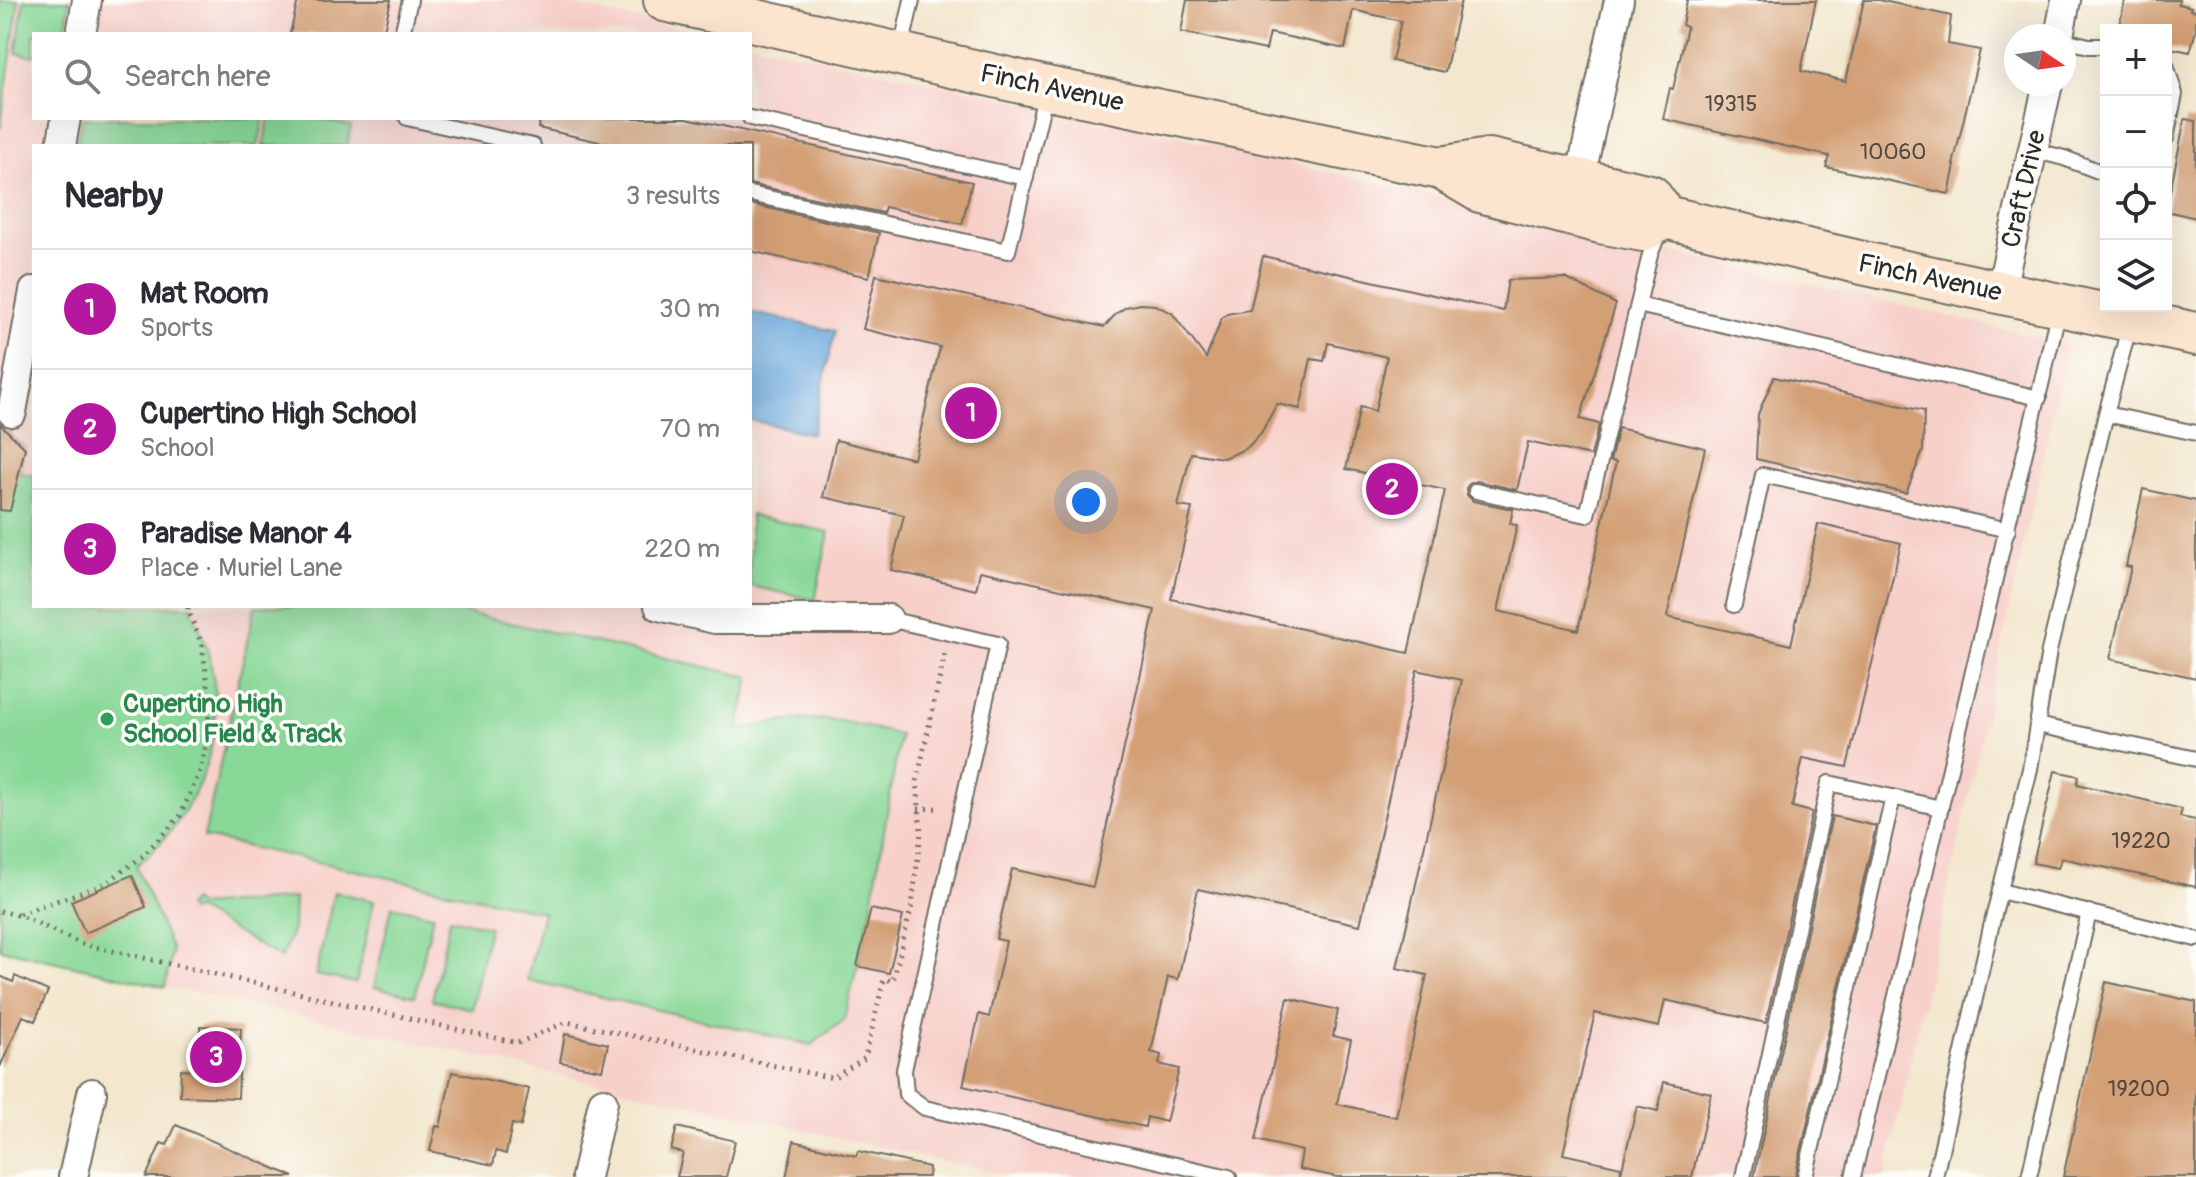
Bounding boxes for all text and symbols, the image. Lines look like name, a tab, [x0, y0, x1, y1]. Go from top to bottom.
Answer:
north arrow	[2004, 24, 2076, 96]
map controls	[2100, 24, 2172, 312]
button: +	[2100, 24, 2172, 96]
search box	[32, 32, 752, 120]
icon: search	[60, 54, 104, 98]
street label: Finch Avenue	[977, 57, 1127, 119]
text: Search here	[124, 58, 271, 95]
house number: 19315	[1705, 90, 1757, 118]
button: −	[2100, 96, 2172, 168]
street label: Craft Drive	[1995, 127, 2053, 251]
house number: 10060	[1860, 138, 1926, 166]
button: locate	[2100, 168, 2172, 240]
text: Nearby	[64, 175, 163, 218]
text: 3 results	[626, 180, 720, 212]
button: layers	[2100, 240, 2172, 312]
street label: Finch Avenue	[1855, 247, 2005, 309]
text: Mat Room	[140, 275, 269, 312]
text: 1	[85, 293, 95, 325]
text: 30 m	[659, 293, 720, 325]
text: Sports	[140, 312, 213, 344]
pin: 1	[945, 383, 997, 443]
text: Cupertino High School	[140, 395, 417, 432]
text: 2	[83, 413, 97, 445]
text: 70 m	[660, 413, 720, 445]
text: School	[140, 432, 215, 464]
pin: 2	[1366, 459, 1418, 519]
your location	[1066, 482, 1106, 522]
text: Paradise Manor 4	[140, 515, 352, 552]
text: 3	[83, 533, 97, 565]
text: 220 m	[644, 533, 720, 565]
text: Place · Muriel Lane	[140, 552, 342, 584]
place label: Cupertino High School Field & Track	[123, 688, 343, 750]
marker: Cupertino High School Field & Track	[98, 710, 116, 728]
house number: 19220	[2111, 827, 2171, 855]
pin: 3	[190, 1027, 242, 1087]
house number: 19200	[2108, 1075, 2170, 1103]

